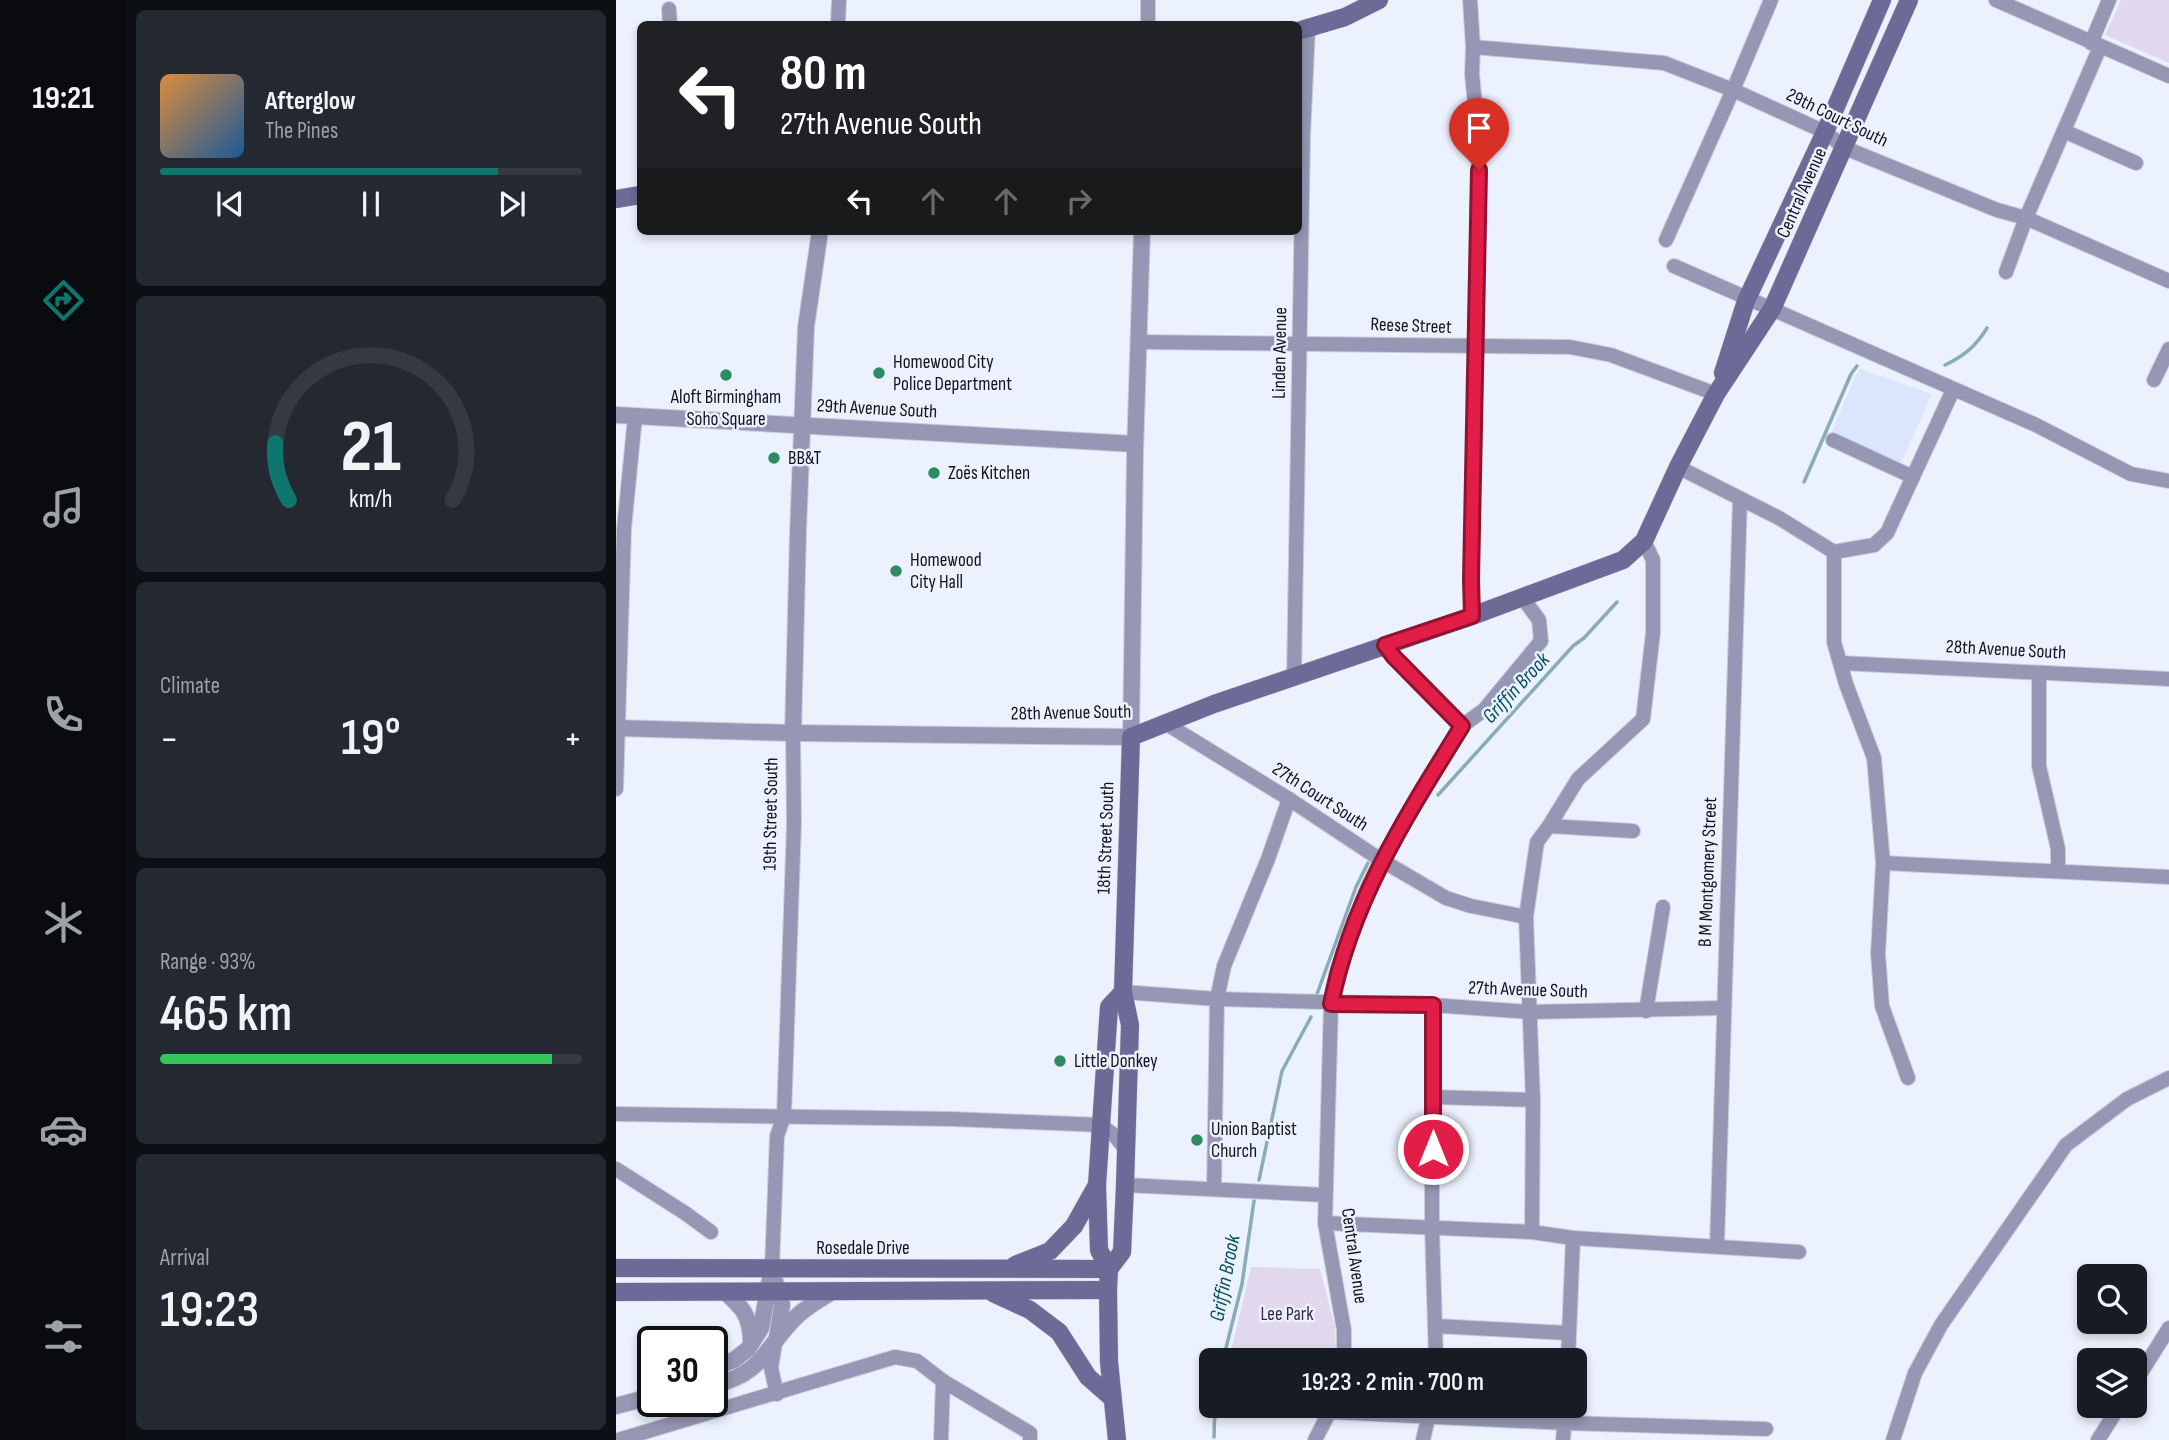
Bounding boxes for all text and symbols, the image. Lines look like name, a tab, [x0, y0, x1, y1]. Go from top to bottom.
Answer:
text: 80 m	[780, 45, 867, 104]
icon: left	[665, 49, 756, 140]
text: 19:21	[32, 79, 94, 118]
street label: 29th Court South	[1782, 83, 1892, 153]
text: Afterglow	[265, 86, 356, 117]
pin	[1449, 98, 1509, 170]
text: 27th Avenue South	[780, 105, 982, 144]
icon: arrive	[1460, 109, 1498, 147]
text: The Pines	[265, 117, 338, 145]
street label: Central Avenue	[1772, 144, 1832, 242]
icon: left	[841, 182, 879, 220]
icon: ahead	[914, 182, 952, 220]
icon: ahead	[987, 182, 1025, 220]
icon: right	[1060, 182, 1098, 220]
icon: previous	[211, 185, 249, 223]
icon: pause	[352, 185, 390, 223]
icon: next	[493, 185, 531, 223]
icon: directions	[39, 276, 88, 325]
street label: Linden Avenue	[1268, 307, 1292, 399]
street label: Reese Street	[1370, 313, 1452, 339]
place label: Homewood City Police Department	[893, 351, 1012, 396]
marker: Homewood City Police Department	[871, 365, 887, 381]
marker: Aloft Birmingham Soho Square	[718, 367, 734, 383]
place label: Aloft Birmingham Soho Square	[670, 386, 781, 431]
street label: 29th Avenue South	[816, 394, 938, 424]
text: 21	[341, 404, 401, 492]
place label: BB&T	[788, 447, 822, 470]
marker: BB&T	[766, 450, 782, 466]
place label: Zoës Kitchen	[948, 462, 1030, 485]
marker: Zoës Kitchen	[926, 465, 942, 481]
icon: music	[39, 483, 88, 532]
text: km/h	[349, 484, 393, 515]
place label: Homewood City Hall	[910, 549, 982, 594]
marker: Homewood City Hall	[888, 563, 904, 579]
street label: 28th Avenue South	[1945, 635, 2067, 665]
water label: Griffin Brook	[1477, 647, 1556, 728]
text: Climate	[160, 672, 220, 700]
icon: phone	[39, 690, 88, 739]
street label: 28th Avenue South	[1011, 700, 1131, 726]
text: 19°	[341, 707, 401, 770]
text: −	[160, 717, 179, 762]
text: +	[563, 717, 582, 762]
street label: 19th Street South	[759, 757, 783, 871]
street label: 27th Court South	[1268, 757, 1372, 837]
street label: 18th Street South	[1093, 781, 1119, 895]
street label: B M Montgomery Street	[1694, 796, 1722, 948]
icon: climate	[39, 898, 88, 947]
text: Range · 93%	[160, 948, 256, 976]
street label: 27th Avenue South	[1468, 976, 1588, 1004]
text: 465 km	[160, 983, 292, 1046]
place label: Little Donkey	[1074, 1050, 1158, 1073]
marker: Little Donkey	[1052, 1053, 1068, 1069]
icon: car	[39, 1105, 88, 1154]
position arrow	[1396, 1112, 1470, 1186]
place label: Union Baptist Church	[1211, 1118, 1297, 1163]
marker: Union Baptist Church	[1189, 1132, 1205, 1148]
street label: Central Avenue	[1336, 1207, 1372, 1305]
water label: Griffin Brook	[1204, 1232, 1246, 1323]
street label: Rosedale Drive	[816, 1237, 910, 1260]
text: Arrival	[160, 1244, 209, 1272]
map controls	[2077, 1264, 2147, 1418]
button: search	[2077, 1264, 2147, 1334]
text: 19:23	[160, 1279, 259, 1342]
park label: Lee Park	[1261, 1303, 1314, 1326]
icon: filters	[39, 1312, 88, 1361]
speed limit sign: 30	[637, 1326, 728, 1417]
button: layers	[2077, 1348, 2147, 1418]
text: 19:23 · 2 min · 700 m	[1302, 1367, 1484, 1398]

